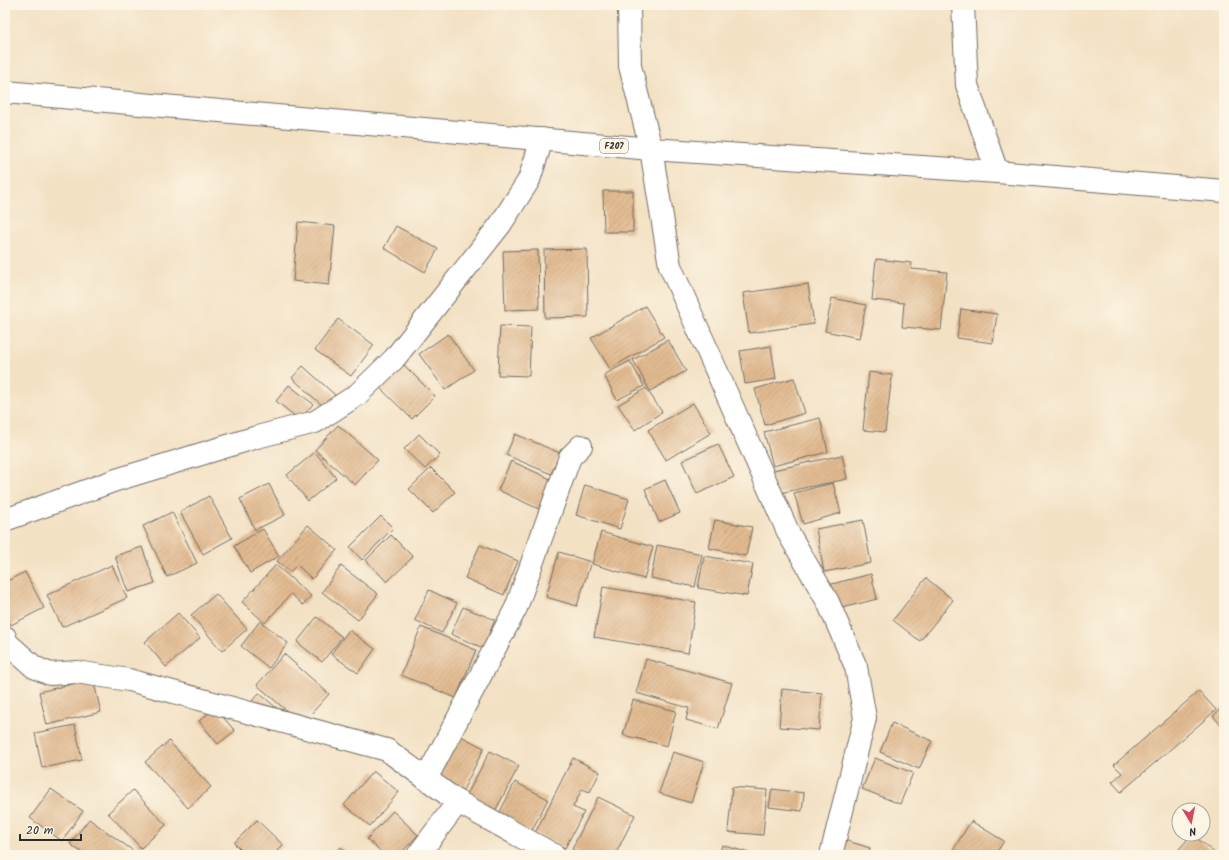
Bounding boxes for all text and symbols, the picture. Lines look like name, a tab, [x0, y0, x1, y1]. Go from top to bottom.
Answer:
road number: F207	[600, 139, 628, 153]
north arrow	[1171, 802, 1211, 842]
scale bar	[20, 816, 81, 842]
text: 20 m	[26, 821, 54, 840]
text: N	[1188, 821, 1198, 840]

